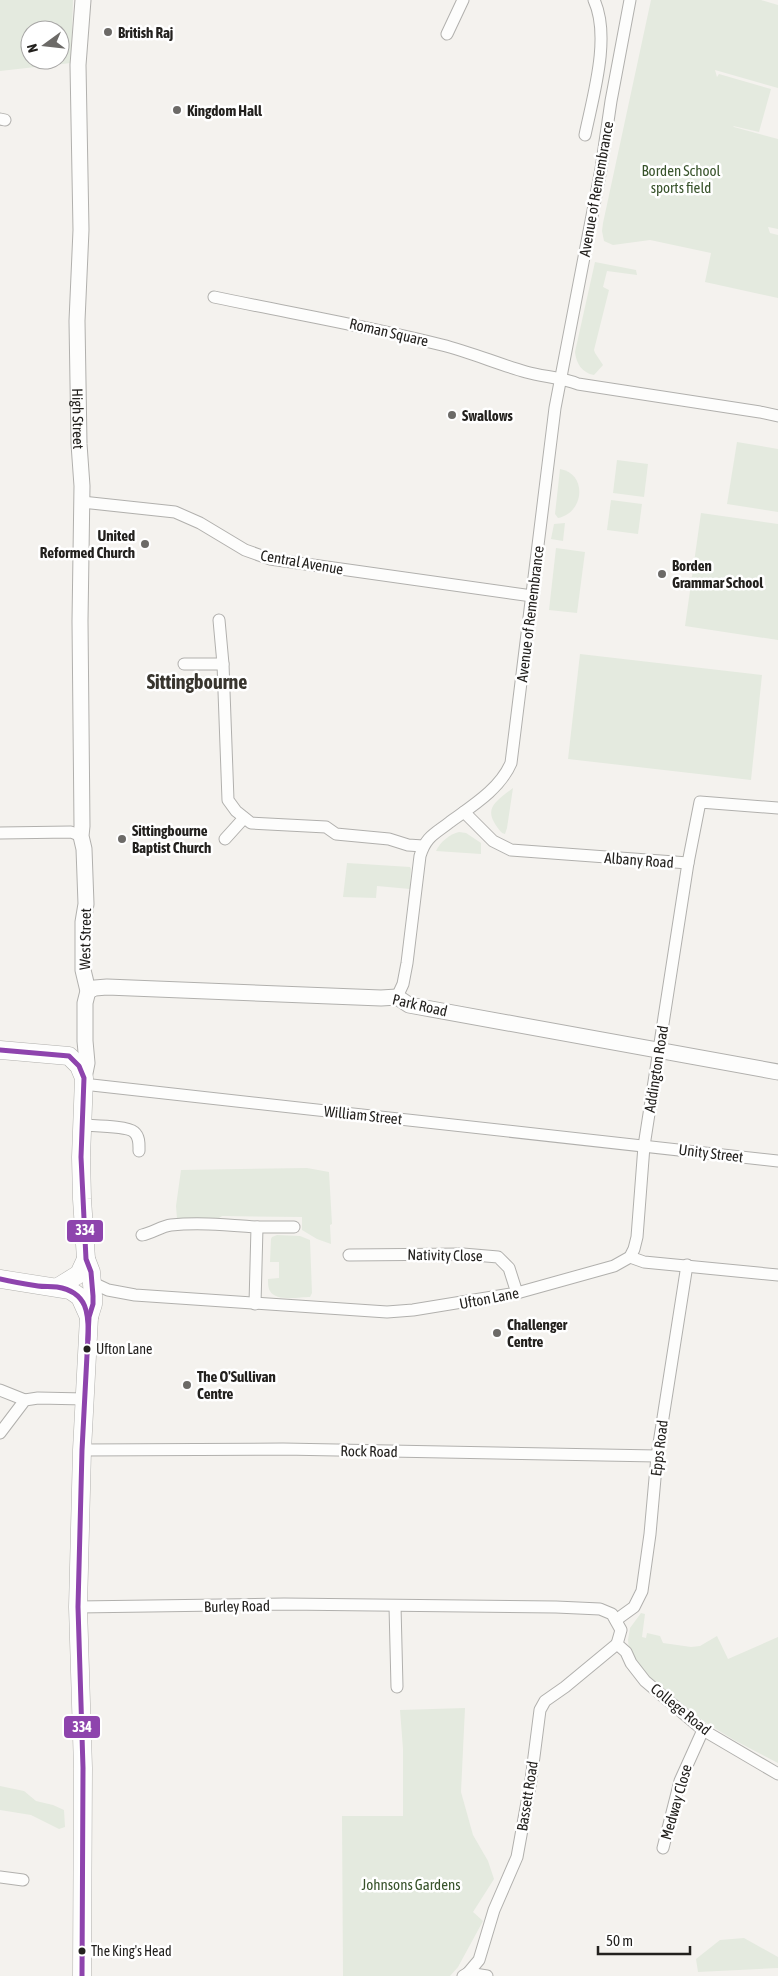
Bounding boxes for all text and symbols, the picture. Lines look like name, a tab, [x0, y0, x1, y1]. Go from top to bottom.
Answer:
north arrow	[20, 20, 70, 70]
place label: British Raj	[118, 24, 173, 41]
marker: British Raj	[102, 26, 114, 38]
text: N	[24, 42, 41, 54]
place label: Kingdom Hall	[187, 102, 263, 119]
marker: Kingdom Hall	[171, 104, 183, 116]
street label: Avenue of Remembrance	[576, 120, 616, 258]
park label: Borden School sports field	[641, 162, 721, 196]
street label: Roman Square	[348, 315, 430, 349]
street label: High Street	[70, 388, 88, 450]
place label: Swallows	[462, 407, 514, 424]
marker: Swallows	[446, 409, 458, 421]
place label: United Reformed Church	[40, 527, 135, 561]
marker: United Reformed Church	[139, 538, 151, 550]
street label: Avenue of Remembrance	[513, 545, 547, 683]
street label: Central Avenue	[259, 546, 345, 578]
place label: Borden Grammar School	[672, 557, 764, 591]
marker: Borden Grammar School	[656, 568, 668, 580]
district label: Sittingbourne	[147, 670, 247, 693]
place label: Sittingbourne Baptist Church	[132, 822, 211, 856]
marker: Sittingbourne Baptist Church	[116, 833, 128, 845]
street label: Albany Road	[604, 849, 674, 871]
street label: West Street	[76, 908, 94, 970]
street label: Park Road	[391, 990, 449, 1020]
street label: Addington Road	[641, 1024, 671, 1114]
street label: William Street	[323, 1102, 403, 1128]
street label: Unity Street	[678, 1141, 744, 1165]
line badge: 334	[66, 1219, 104, 1243]
text: 334	[75, 1222, 95, 1238]
street label: Nativity Close	[407, 1246, 483, 1264]
street label: Ufton Lane	[458, 1284, 520, 1312]
place label: Challenger Centre	[507, 1316, 568, 1350]
marker: Challenger Centre	[491, 1327, 503, 1339]
place label: Ufton Lane	[96, 1341, 152, 1357]
marker: Ufton Lane	[82, 1344, 92, 1354]
place label: The O'Sullivan Centre	[197, 1368, 276, 1402]
marker: The O'Sullivan Centre	[181, 1379, 193, 1391]
street label: Epps Road	[647, 1419, 671, 1477]
street label: Rock Road	[340, 1442, 398, 1460]
street label: Burley Road	[204, 1597, 270, 1615]
street label: College Road	[648, 1680, 714, 1738]
line badge: 334	[63, 1715, 101, 1739]
text: 334	[72, 1719, 92, 1735]
street label: Bassett Road	[513, 1760, 541, 1832]
street label: Medway Close	[657, 1762, 695, 1842]
park label: Johnsons Gardens	[361, 1876, 461, 1893]
scale bar	[598, 1924, 690, 1956]
text: 50 m	[606, 1932, 633, 1949]
place label: The King's Head	[91, 1943, 172, 1959]
marker: The King's Head	[77, 1946, 87, 1956]

